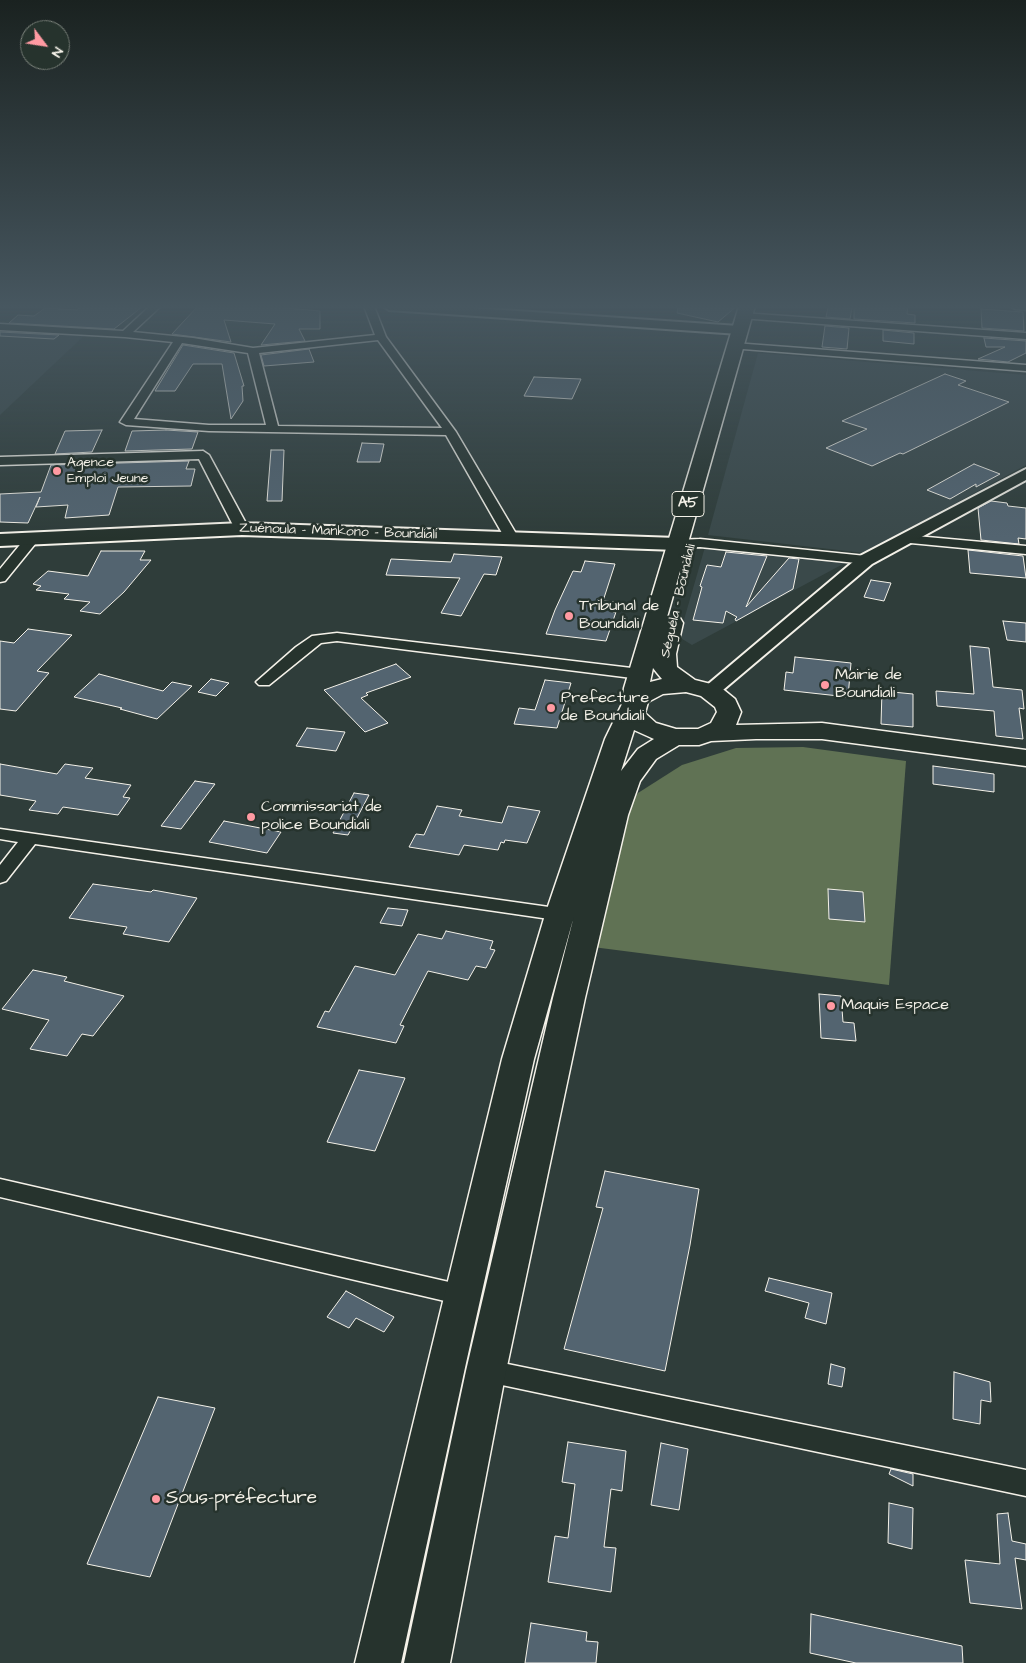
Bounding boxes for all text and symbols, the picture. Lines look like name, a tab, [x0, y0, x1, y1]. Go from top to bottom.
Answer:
north arrow	[20, 20, 70, 70]
text: N	[46, 43, 68, 61]
place label: Agence Emploi Jeune	[67, 455, 148, 488]
marker: Agence Emploi Jeune	[51, 465, 63, 477]
road number: A5	[672, 492, 704, 516]
street label: Zuénoula - Mankono - Boundiali	[239, 520, 437, 544]
street label: Séguéla - Boundiali	[658, 543, 700, 659]
place label: Tribunal de Boundiali	[579, 597, 659, 635]
marker: Tribunal de Boundiali	[563, 610, 575, 622]
place label: Mairie de Boundiali	[835, 666, 902, 704]
marker: Mairie de Boundiali	[819, 679, 831, 691]
place label: Prefecture de Boundiali	[561, 689, 649, 727]
marker: Prefecture de Boundiali	[545, 702, 557, 714]
place label: Commissariat de police Boundiali	[261, 798, 382, 836]
marker: Commissariat de police Boundiali	[245, 811, 257, 823]
place label: Maquis Espace	[841, 996, 949, 1016]
marker: Maquis Espace	[825, 1000, 837, 1012]
place label: Sous-préfecture	[166, 1488, 317, 1510]
marker: Sous-préfecture	[150, 1493, 162, 1505]

